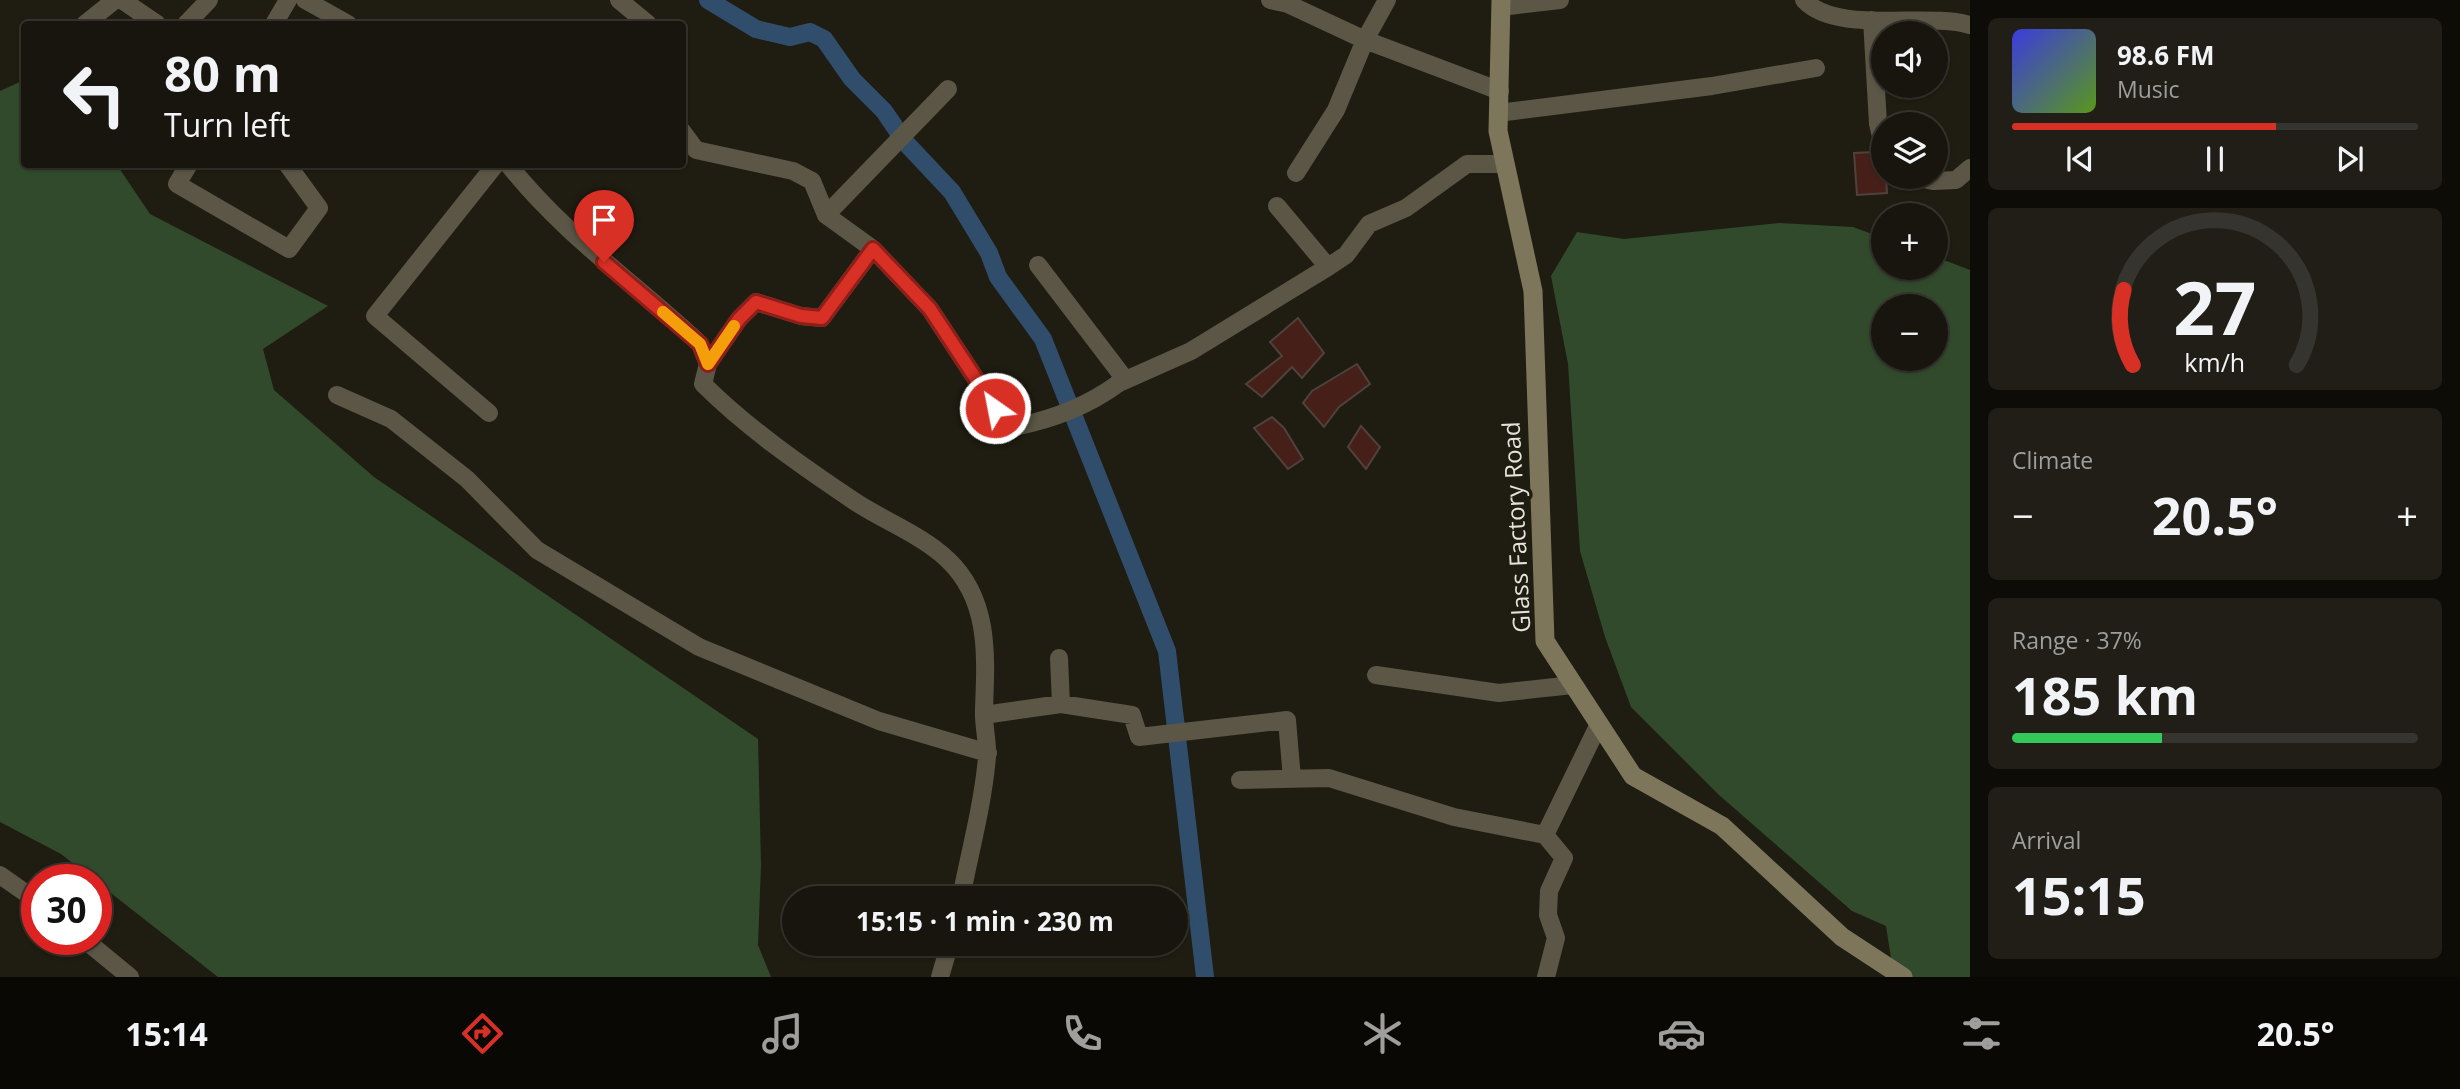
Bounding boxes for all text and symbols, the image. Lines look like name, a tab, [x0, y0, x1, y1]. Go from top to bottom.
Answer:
map controls	[1871, 21, 1948, 371]
button: sound	[1871, 21, 1948, 98]
text: 98.6 FM	[2117, 37, 2215, 73]
text: 80 m	[164, 40, 281, 106]
icon: left	[49, 49, 140, 140]
text: Music	[2117, 73, 2180, 105]
text: Turn left	[164, 103, 290, 146]
button: layers	[1871, 112, 1948, 189]
icon: previous	[2061, 140, 2099, 178]
icon: pause	[2196, 140, 2234, 178]
icon: next	[2331, 140, 2369, 178]
pin	[574, 190, 634, 262]
icon: arrive	[585, 201, 623, 239]
button: +	[1871, 203, 1948, 280]
text: 27	[2173, 257, 2257, 356]
button: −	[1871, 294, 1948, 371]
text: km/h	[2185, 345, 2245, 379]
position arrow	[958, 371, 1032, 445]
street label: Glass Factory Road	[1493, 421, 1538, 634]
text: Climate	[2012, 444, 2093, 476]
text: 20.5°	[2152, 479, 2278, 550]
text: −	[2012, 489, 2034, 541]
text: +	[2396, 489, 2418, 541]
text: Range · 37%	[2012, 624, 2142, 656]
text: 185 km	[2012, 659, 2198, 730]
text: Arrival	[2012, 824, 2081, 856]
text: 15:15	[2012, 859, 2146, 930]
speed limit sign: 30	[21, 864, 112, 955]
text: 15:15 · 1 min · 230 m	[856, 903, 1114, 939]
icon: directions	[458, 1009, 507, 1058]
icon: music	[758, 1009, 807, 1058]
icon: phone	[1058, 1009, 1107, 1058]
icon: climate	[1358, 1009, 1407, 1058]
icon: car	[1657, 1009, 1706, 1058]
icon: filters	[1957, 1009, 2006, 1058]
text: 15:14	[125, 1012, 208, 1055]
text: 20.5°	[2257, 1012, 2335, 1055]

